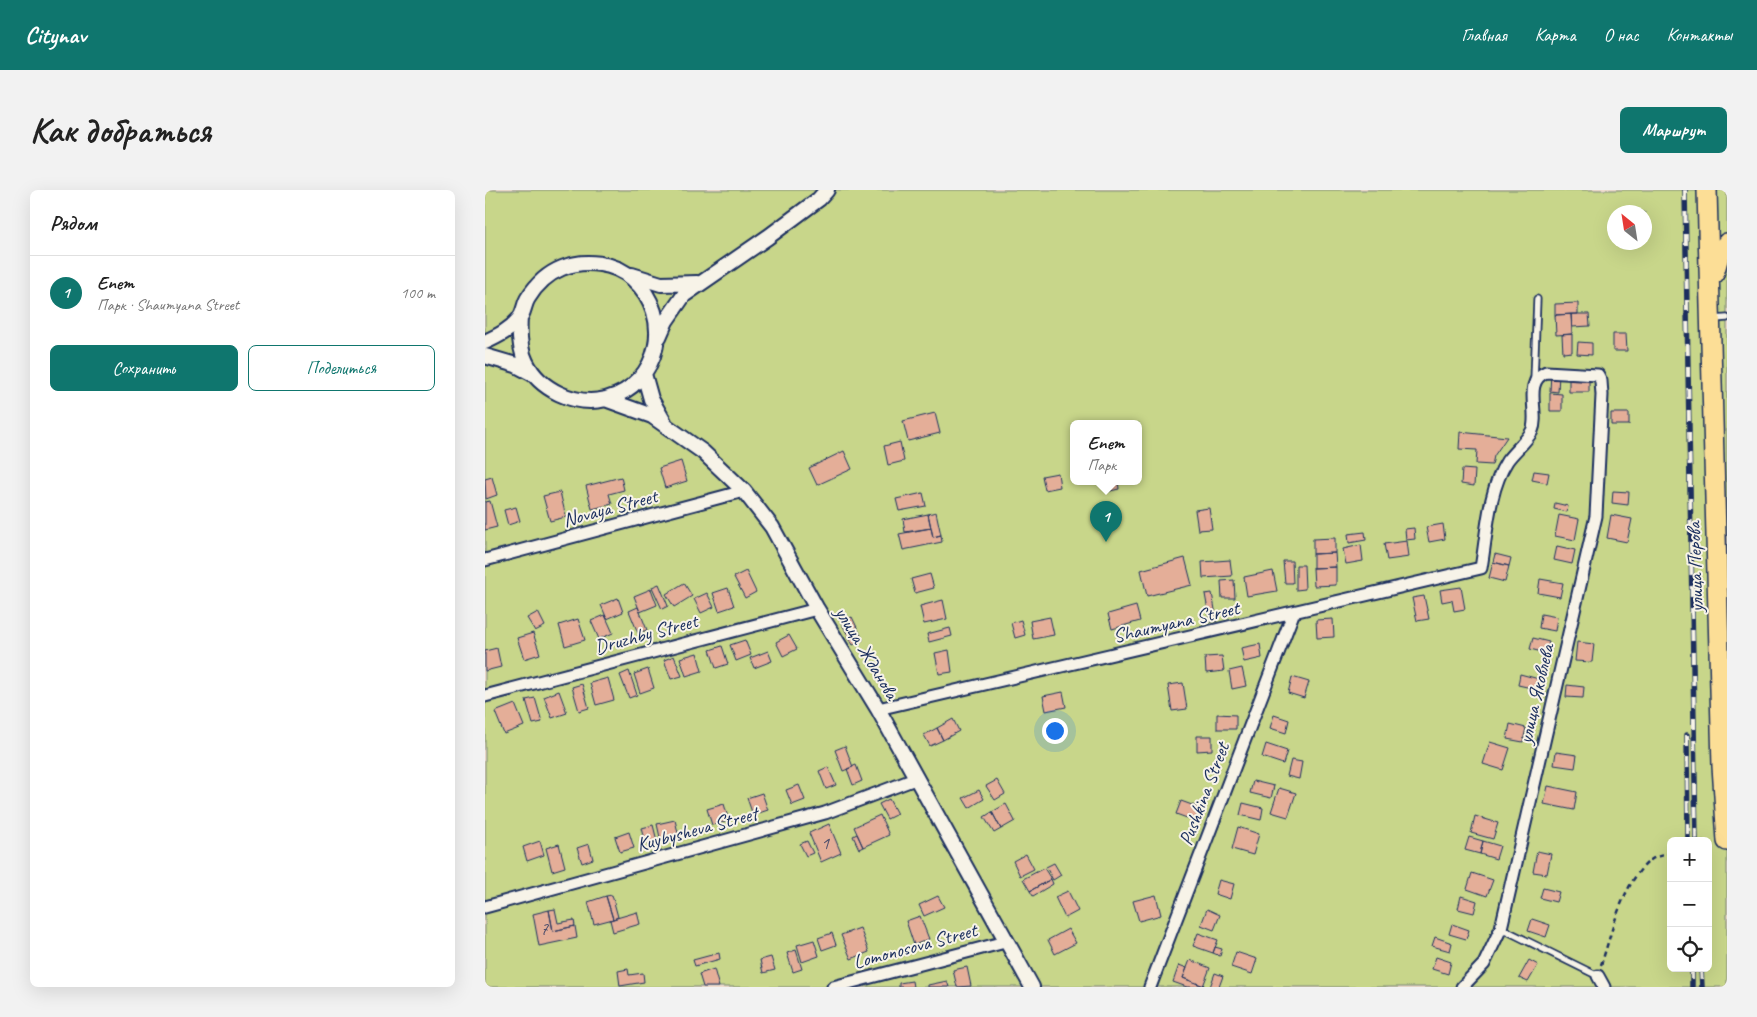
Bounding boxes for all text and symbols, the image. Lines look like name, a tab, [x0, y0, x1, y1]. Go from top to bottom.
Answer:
text: Citynav	[25, 20, 86, 50]
text: Главная	[1462, 24, 1507, 46]
text: Карта	[1535, 24, 1576, 46]
text: О нас	[1604, 24, 1639, 46]
text: Контакты	[1667, 24, 1732, 46]
button: Маршрут	[1620, 107, 1727, 153]
text: Как добраться	[30, 108, 211, 153]
north arrow	[1607, 205, 1652, 250]
text: Рядом	[50, 210, 97, 236]
text: Enem	[97, 271, 134, 295]
text: 1	[62, 283, 70, 303]
text: 100 m	[401, 283, 435, 303]
text: Парк · Shaumyana Street	[97, 295, 239, 315]
button: Сохранить	[50, 345, 238, 391]
button: Поделиться	[248, 345, 435, 391]
popup	[1070, 420, 1142, 485]
text: Enem	[1088, 431, 1124, 455]
text: Парк	[1088, 455, 1116, 475]
street label: Novaya Street	[560, 483, 662, 533]
pin: 1	[1090, 501, 1122, 542]
street label: улица Перова	[1681, 519, 1709, 614]
street label: Shaumyana Street	[1111, 595, 1244, 649]
street label: улица Жданова	[829, 601, 906, 706]
street label: Druzhby Street	[592, 608, 702, 660]
street label: улица Яковлева	[1512, 640, 1560, 747]
your location	[1042, 718, 1068, 744]
street label: Pushkina Street	[1173, 737, 1236, 849]
street label: Kuybysheva Street	[634, 800, 763, 857]
house number: 1	[821, 832, 830, 854]
map controls	[1667, 837, 1712, 972]
button: +	[1667, 837, 1712, 882]
button: −	[1667, 882, 1712, 927]
street label: Lomonosova Street	[851, 917, 982, 974]
house number: 7	[540, 918, 549, 940]
button: locate	[1667, 927, 1712, 972]

